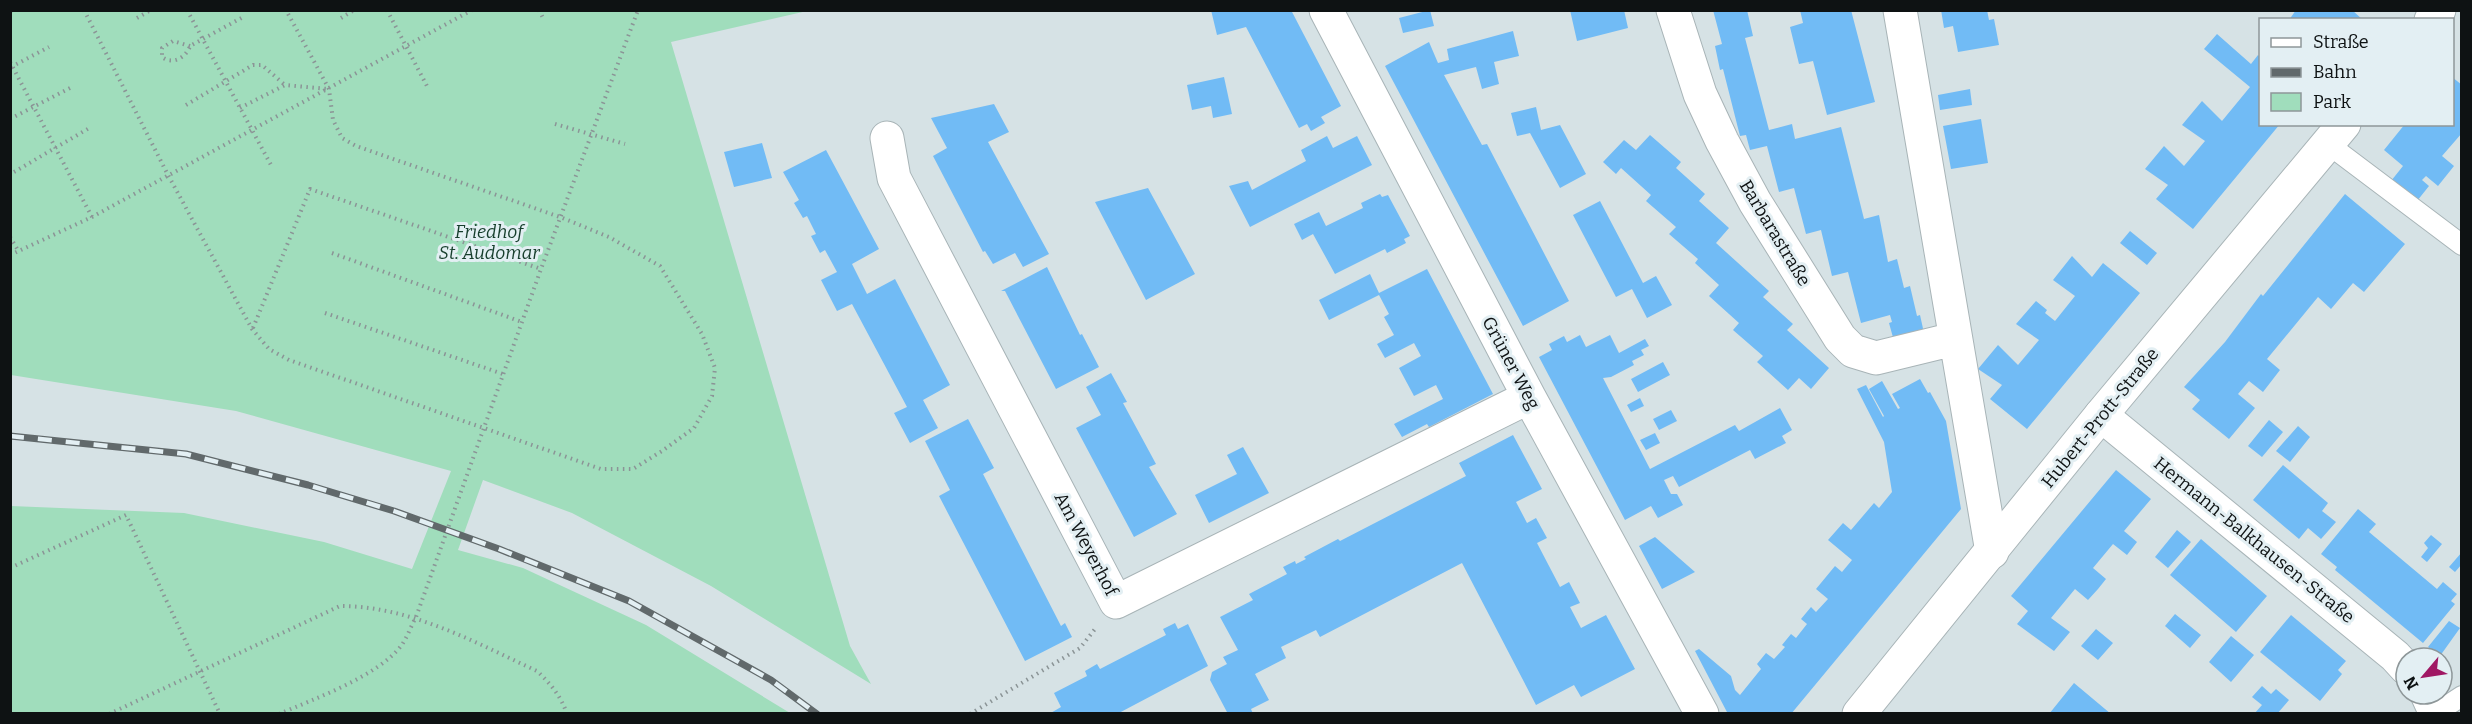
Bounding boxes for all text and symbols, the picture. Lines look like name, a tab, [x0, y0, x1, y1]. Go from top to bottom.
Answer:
legend	[2259, 18, 2454, 126]
text: Straße	[2313, 31, 2369, 53]
text: Bahn	[2313, 61, 2357, 83]
text: Park	[2313, 91, 2352, 113]
street label: Barbarastraße	[1735, 176, 1815, 290]
park label: Friedhof St. Audomar	[438, 221, 540, 264]
street label: Grüner Weg	[1477, 313, 1545, 413]
street label: Hubert-Prott-Straße	[2037, 344, 2163, 492]
street label: Hermann-Balkhausen-Straße	[2149, 452, 2359, 628]
street label: Am Weyerhof	[1049, 488, 1123, 601]
north arrow	[2394, 646, 2454, 706]
text: N	[2400, 673, 2423, 693]

